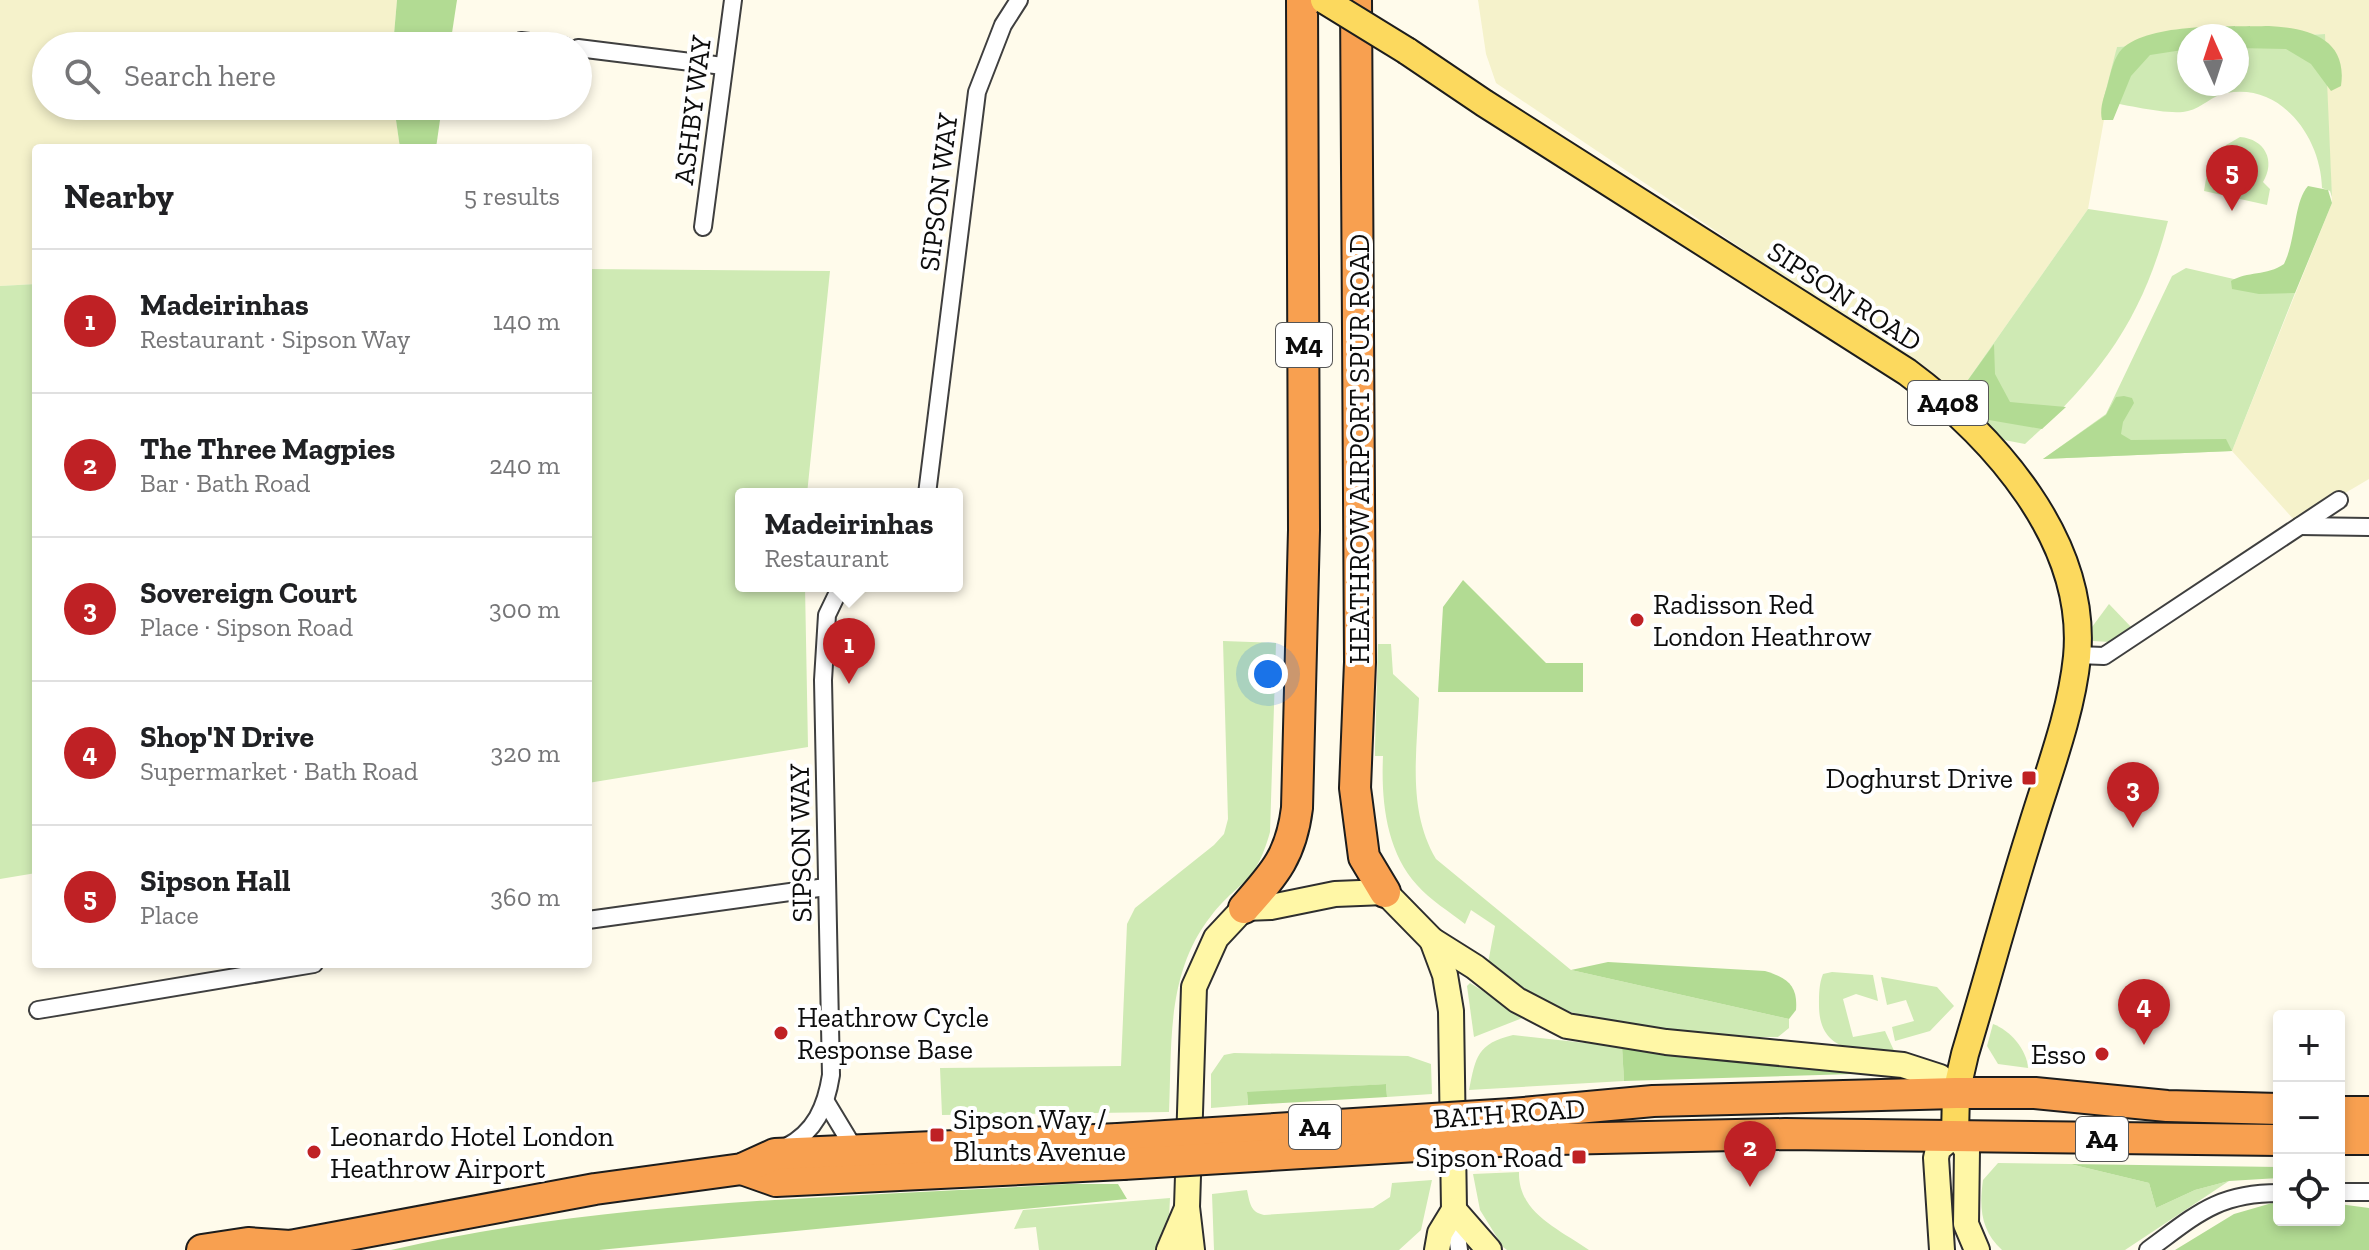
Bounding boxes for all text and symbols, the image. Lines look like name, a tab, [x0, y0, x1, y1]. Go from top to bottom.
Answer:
north arrow	[2177, 24, 2249, 96]
search box	[32, 32, 592, 120]
street label: ASHBY WAY	[667, 33, 718, 187]
icon: search	[60, 54, 104, 98]
text: Search here	[124, 58, 276, 94]
street label: SIPSON WAY	[912, 110, 965, 273]
pin: 5	[2206, 145, 2258, 211]
text: Nearby	[64, 176, 174, 217]
text: 5 results	[464, 180, 560, 212]
street label: HEATHROW AIRPORT SPUR ROAD	[1343, 234, 1376, 664]
street label: SIPSON ROAD	[1762, 235, 1928, 358]
text: Madeirinhas	[140, 287, 309, 323]
text: 1	[85, 305, 95, 337]
text: 140 m	[493, 305, 560, 337]
text: Restaurant · Sipson Way	[140, 323, 410, 355]
road number: M4	[1276, 323, 1332, 367]
road number: A408	[1908, 381, 1988, 425]
text: The Three Magpies	[140, 431, 395, 467]
text: 2	[83, 449, 97, 481]
text: 240 m	[489, 449, 560, 481]
text: Bar · Bath Road	[140, 467, 310, 499]
popup	[735, 488, 963, 592]
text: Madeirinhas	[765, 506, 933, 542]
text: Restaurant	[765, 542, 889, 574]
text: Sovereign Court	[140, 575, 357, 611]
place label: Radisson Red London Heathrow	[1653, 588, 1872, 653]
text: 3	[83, 593, 97, 625]
text: 300 m	[489, 593, 560, 625]
text: Place · Sipson Road	[140, 611, 353, 643]
marker: Radisson Red London Heathrow	[1628, 611, 1646, 629]
pin: 1	[823, 618, 875, 684]
your location	[1248, 654, 1288, 694]
text: Shop'N Drive	[140, 719, 314, 755]
text: 4	[83, 737, 97, 769]
text: 320 m	[491, 737, 560, 769]
text: Supermarket · Bath Road	[140, 755, 418, 787]
street label: SIPSON WAY	[783, 762, 818, 923]
place label: Doghurst Drive	[1825, 762, 2013, 795]
pin: 3	[2107, 762, 2159, 828]
marker: Doghurst Drive	[2020, 769, 2038, 787]
text: Sipson Hall	[140, 863, 291, 899]
text: 5	[83, 881, 97, 913]
text: 360 m	[490, 881, 560, 913]
text: Place	[140, 899, 199, 931]
pin: 4	[2118, 979, 2170, 1045]
place label: Heathrow Cycle Response Base	[797, 1001, 989, 1066]
map controls	[2273, 1010, 2345, 1226]
button: +	[2273, 1010, 2345, 1082]
marker: Heathrow Cycle Response Base	[772, 1024, 790, 1042]
place label: Esso	[2031, 1038, 2086, 1071]
marker: Esso	[2093, 1045, 2111, 1063]
button: −	[2273, 1082, 2345, 1154]
street label: BATH ROAD	[1432, 1092, 1586, 1135]
place label: Sipson Way / Blunts Avenue	[953, 1103, 1126, 1168]
road number: A4	[1289, 1105, 1341, 1149]
road number: A4	[2076, 1117, 2128, 1161]
place label: Leonardo Hotel London Heathrow Airport	[330, 1120, 614, 1185]
pin: 2	[1724, 1121, 1776, 1187]
marker: Sipson Way / Blunts Avenue	[928, 1126, 946, 1144]
place label: Sipson Road	[1416, 1141, 1563, 1174]
marker: Leonardo Hotel London Heathrow Airport	[305, 1143, 323, 1161]
marker: Sipson Road	[1570, 1148, 1588, 1166]
button: locate	[2273, 1154, 2345, 1226]

